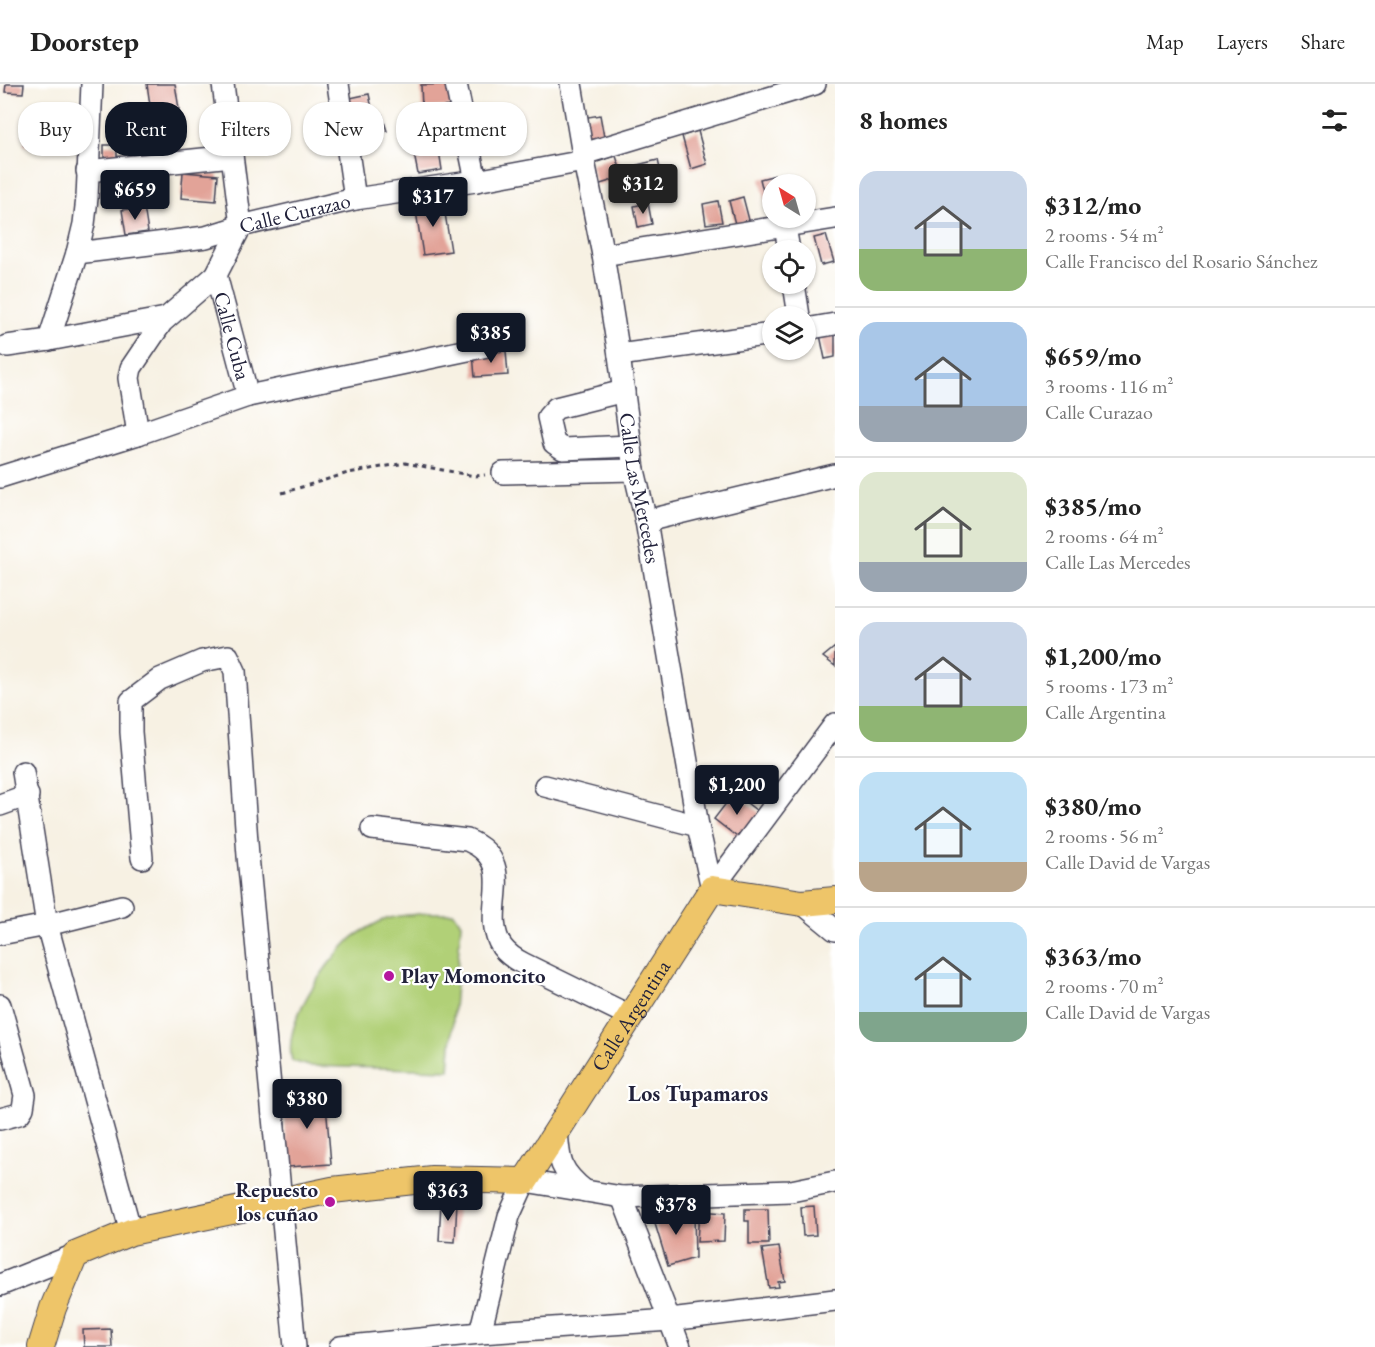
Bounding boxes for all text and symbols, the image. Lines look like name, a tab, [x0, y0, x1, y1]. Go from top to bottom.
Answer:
text: Doorstep	[30, 23, 139, 59]
text: Map	[1146, 28, 1184, 55]
text: Layers	[1217, 28, 1268, 55]
text: Share	[1301, 28, 1345, 55]
chip: Buy	[18, 102, 93, 156]
chip: Rent	[105, 102, 187, 156]
chip: Filters	[199, 102, 291, 156]
chip: New	[303, 102, 384, 156]
chip: Apartment	[396, 102, 527, 156]
text: 8 homes	[859, 103, 948, 137]
icon: filters	[1318, 104, 1351, 137]
pin: $312	[607, 164, 679, 215]
pin: $659	[99, 170, 171, 221]
text: $312	[623, 170, 663, 196]
north arrow	[762, 174, 816, 228]
map controls	[762, 174, 816, 360]
text: $659	[115, 176, 155, 202]
pin: $317	[397, 177, 469, 228]
text: $317	[413, 183, 453, 209]
street label: Calle Curazao	[236, 187, 353, 239]
text: $312/mo	[1045, 188, 1141, 222]
icon: home	[907, 195, 979, 267]
text: 2 rooms · 54 m²	[1045, 222, 1164, 248]
button: locate	[762, 240, 816, 294]
text: Calle Francisco del Rosario Sánchez	[1045, 248, 1318, 274]
street label: Calle Cuba	[208, 289, 257, 384]
button: layers	[762, 306, 816, 360]
pin: $385	[455, 313, 527, 364]
text: $385	[471, 319, 511, 345]
text: $659/mo	[1045, 339, 1141, 373]
icon: home	[907, 346, 979, 418]
text: 3 rooms · 116 m²	[1045, 373, 1173, 399]
text: Calle Curazao	[1045, 399, 1153, 425]
street label: Calle Las Mercedes	[614, 411, 667, 566]
text: $385/mo	[1045, 489, 1141, 523]
icon: home	[907, 496, 979, 568]
text: 2 rooms · 64 m²	[1045, 523, 1164, 549]
text: Calle Las Mercedes	[1045, 549, 1191, 575]
text: $1,200/mo	[1045, 639, 1161, 673]
icon: home	[907, 646, 979, 718]
text: 5 rooms · 173 m²	[1045, 673, 1173, 699]
text: Calle Argentina	[1045, 699, 1166, 725]
pin: $1,200	[688, 765, 786, 816]
text: $1,200	[709, 771, 765, 797]
text: $380/mo	[1045, 789, 1141, 823]
icon: home	[907, 796, 979, 868]
text: 2 rooms · 56 m²	[1045, 823, 1164, 849]
text: Calle David de Vargas	[1045, 849, 1210, 875]
text: $363/mo	[1045, 939, 1141, 973]
icon: home	[907, 946, 979, 1018]
street label: Calle Argentina	[585, 954, 676, 1076]
place label: Play Momoncito	[401, 962, 546, 989]
marker: Play Momoncito	[382, 969, 396, 983]
text: 2 rooms · 70 m²	[1045, 973, 1164, 999]
text: Calle David de Vargas	[1045, 999, 1210, 1025]
pin: $380	[271, 1079, 343, 1130]
district label: Los Tupamaros	[628, 1079, 768, 1108]
text: $380	[287, 1085, 327, 1111]
pin: $363	[412, 1171, 484, 1222]
place label: Repuesto los cuñao	[235, 1176, 318, 1227]
text: $363	[428, 1177, 468, 1203]
pin: $378	[640, 1185, 712, 1236]
text: $378	[656, 1191, 696, 1217]
marker: Repuesto los cuñao	[323, 1195, 337, 1209]

